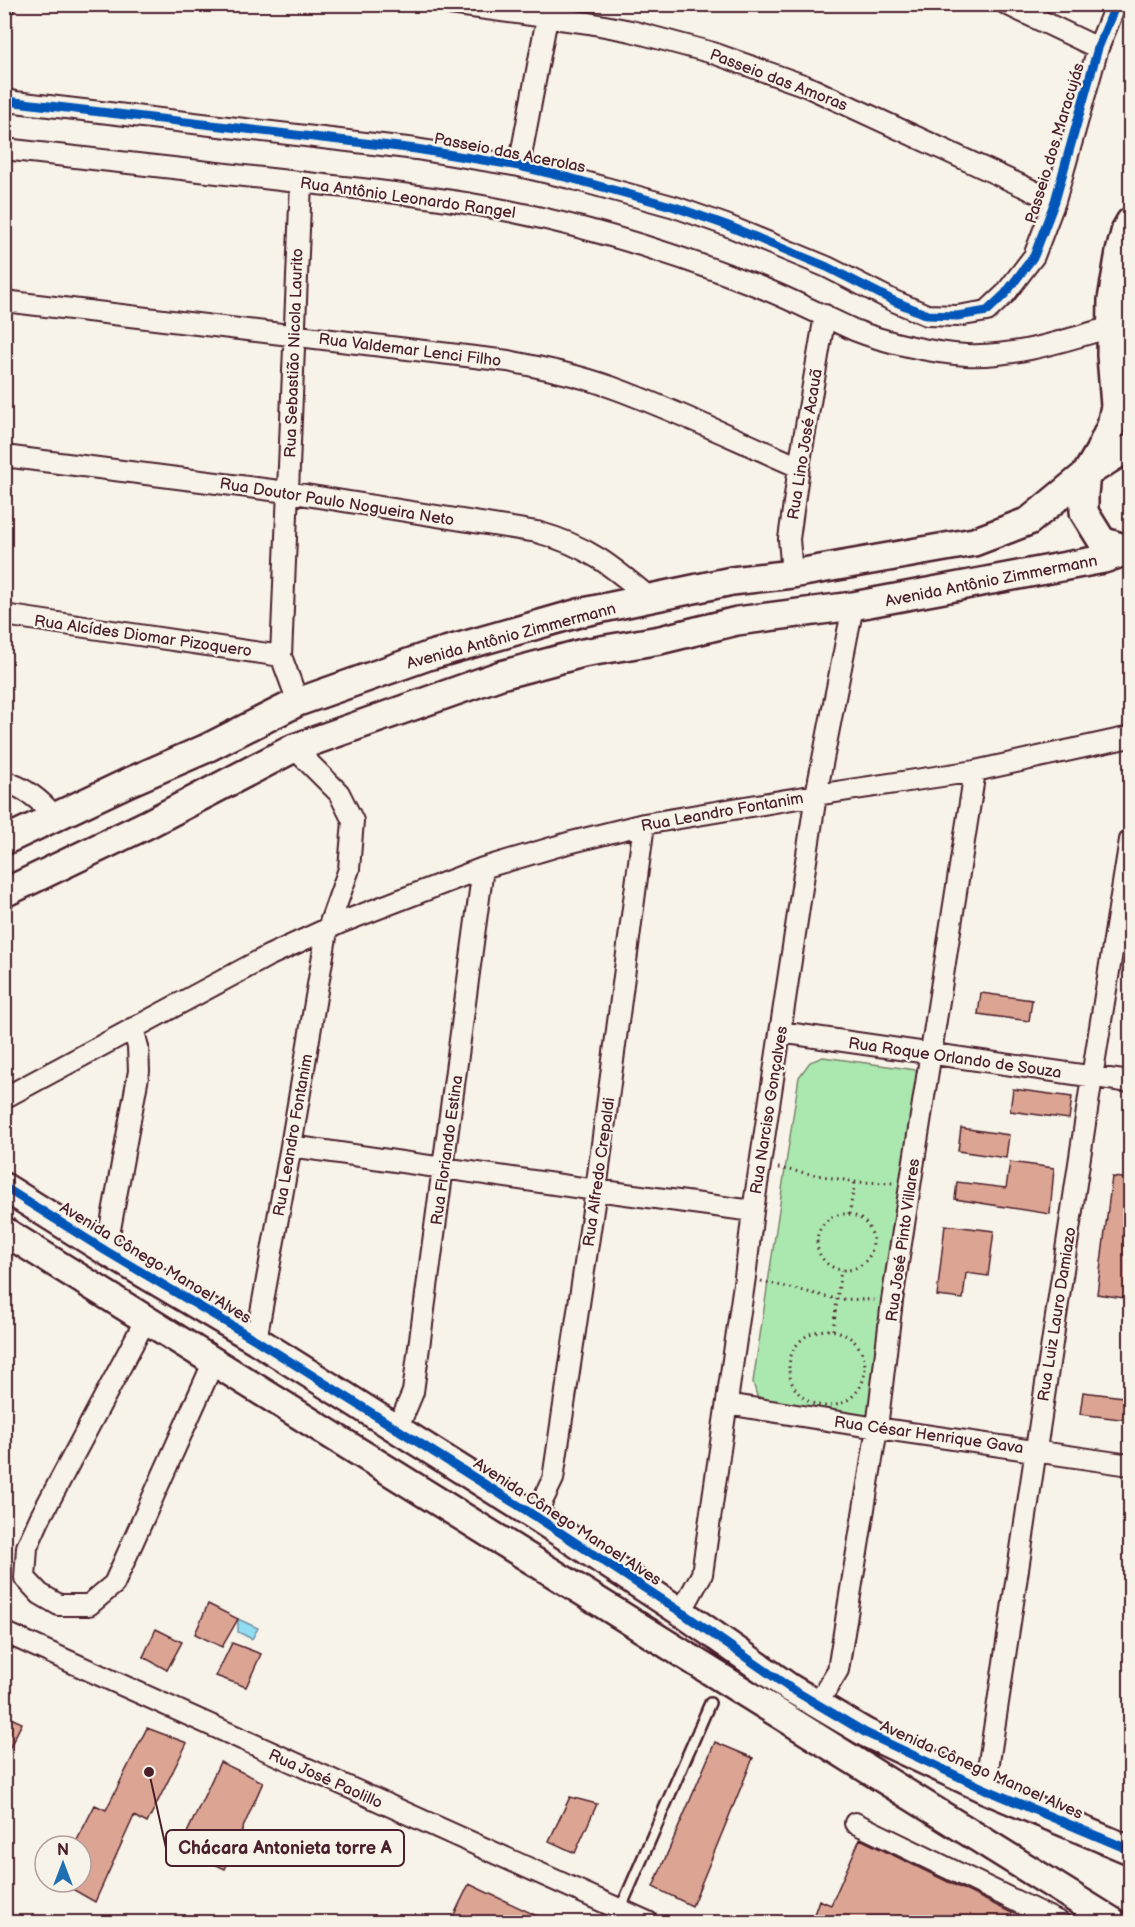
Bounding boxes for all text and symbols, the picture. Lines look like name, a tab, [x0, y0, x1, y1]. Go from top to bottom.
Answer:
street label: Passeio das Amoras	[707, 45, 850, 115]
street label: Passeio dos Maracujás	[1022, 61, 1089, 226]
street label: Passeio das Acerolas	[432, 129, 587, 177]
street label: Rua Antônio Leonardo Rangel	[299, 174, 517, 223]
street label: Rua Sebastião Nicola Laurito	[281, 248, 308, 458]
street label: Rua Valdemar Lenci Filho	[317, 330, 502, 371]
street label: Rua Lino José Acauã	[784, 368, 827, 521]
street label: Rua Doutor Paulo Nogueira Neto	[218, 475, 455, 530]
street label: Avenida Antônio Zimmermann	[884, 552, 1099, 611]
street label: Avenida Antônio Zimmermann	[405, 599, 618, 674]
street label: Rua Alcídes Diomar Pizoquero	[33, 612, 253, 661]
street label: Rua Leandro Fontanim	[640, 789, 805, 836]
street label: Rua Narciso Gonçalves	[747, 1025, 792, 1196]
street label: Rua Roque Orlando de Souza	[847, 1034, 1063, 1083]
street label: Rua Leandro Fontanim	[270, 1053, 317, 1218]
street label: Rua Floriando Estina	[428, 1074, 467, 1226]
street label: Rua Alfredo Crepaldi	[580, 1096, 619, 1248]
street label: Rua José Pinto Villares	[883, 1157, 924, 1323]
street label: Avenida Cônego Manoel Alves	[56, 1199, 254, 1328]
street label: Rua Luiz Lauro Damiazo	[1034, 1226, 1081, 1403]
street label: Rua César Henrique Gava	[833, 1413, 1025, 1458]
street label: Avenida Cônego Manoel Alves	[470, 1454, 665, 1590]
street label: Avenida Cônego Manoel Alves	[877, 1717, 1086, 1824]
street label: Rua José Paolillo	[265, 1746, 385, 1813]
callout: Chácara Antonieta torre A	[166, 1830, 404, 1866]
north arrow	[33, 1834, 93, 1894]
text: Chácara Antonieta torre A	[178, 1838, 393, 1859]
text: N	[57, 1841, 69, 1860]

